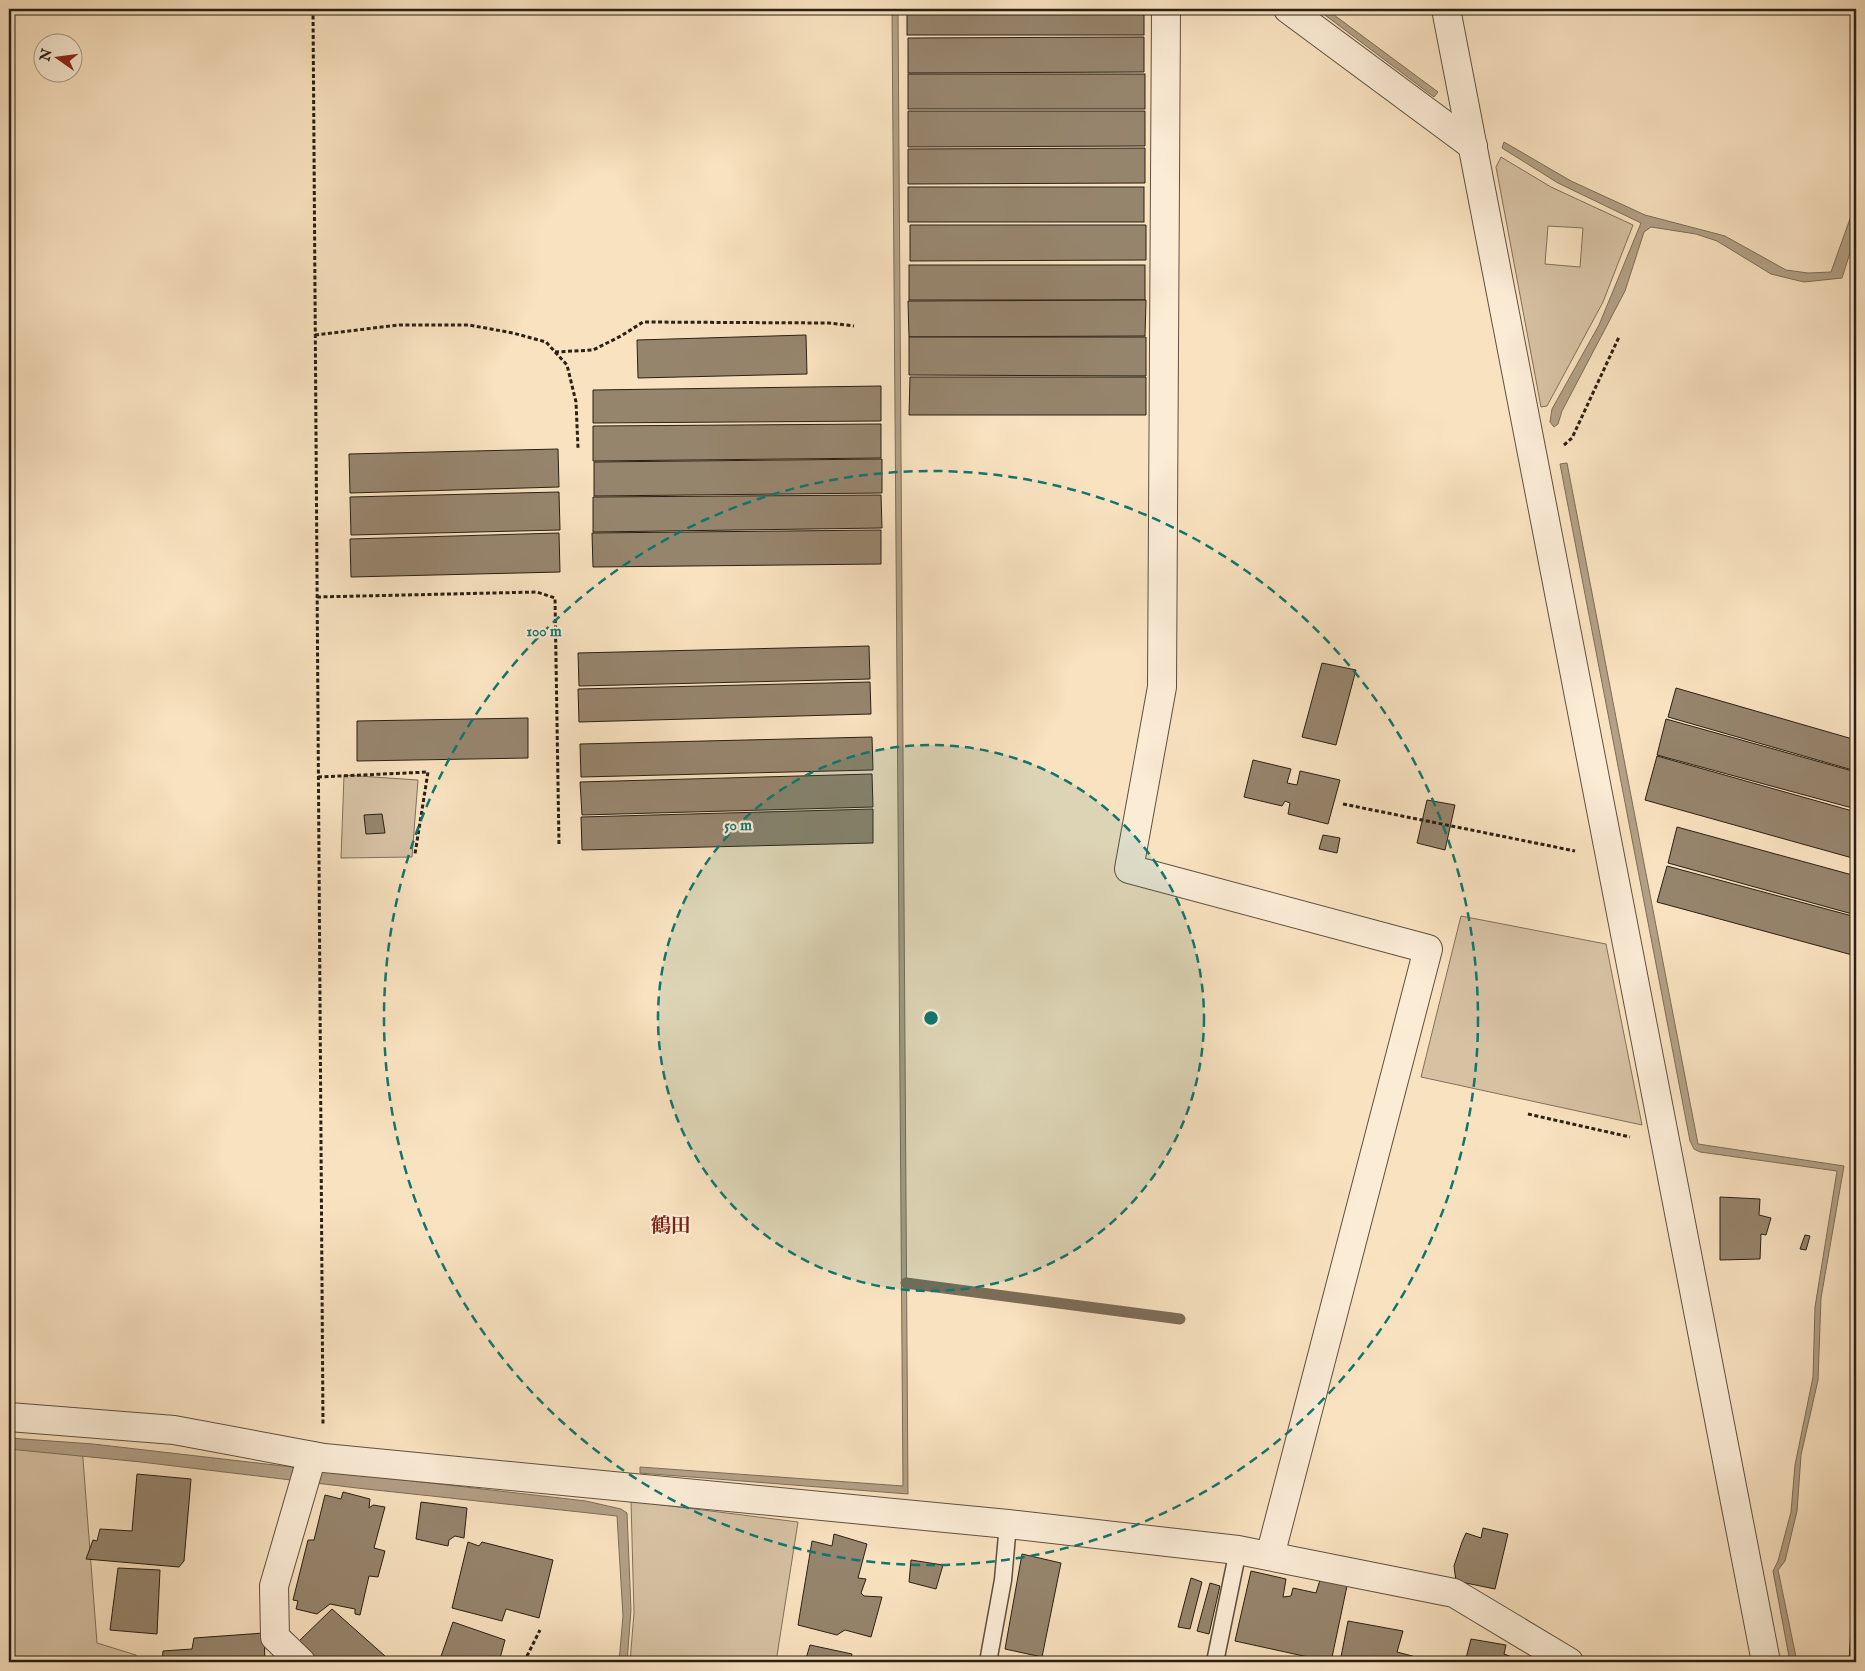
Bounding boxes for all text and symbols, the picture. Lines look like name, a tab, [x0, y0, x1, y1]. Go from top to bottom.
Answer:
north arrow	[32, 32, 82, 82]
text: N	[36, 47, 57, 64]
text: 100 m	[526, 622, 562, 641]
text: 50 m	[724, 816, 752, 835]
centre of rings	[922, 1009, 940, 1027]
district label: 鶴田	[651, 1214, 691, 1239]

